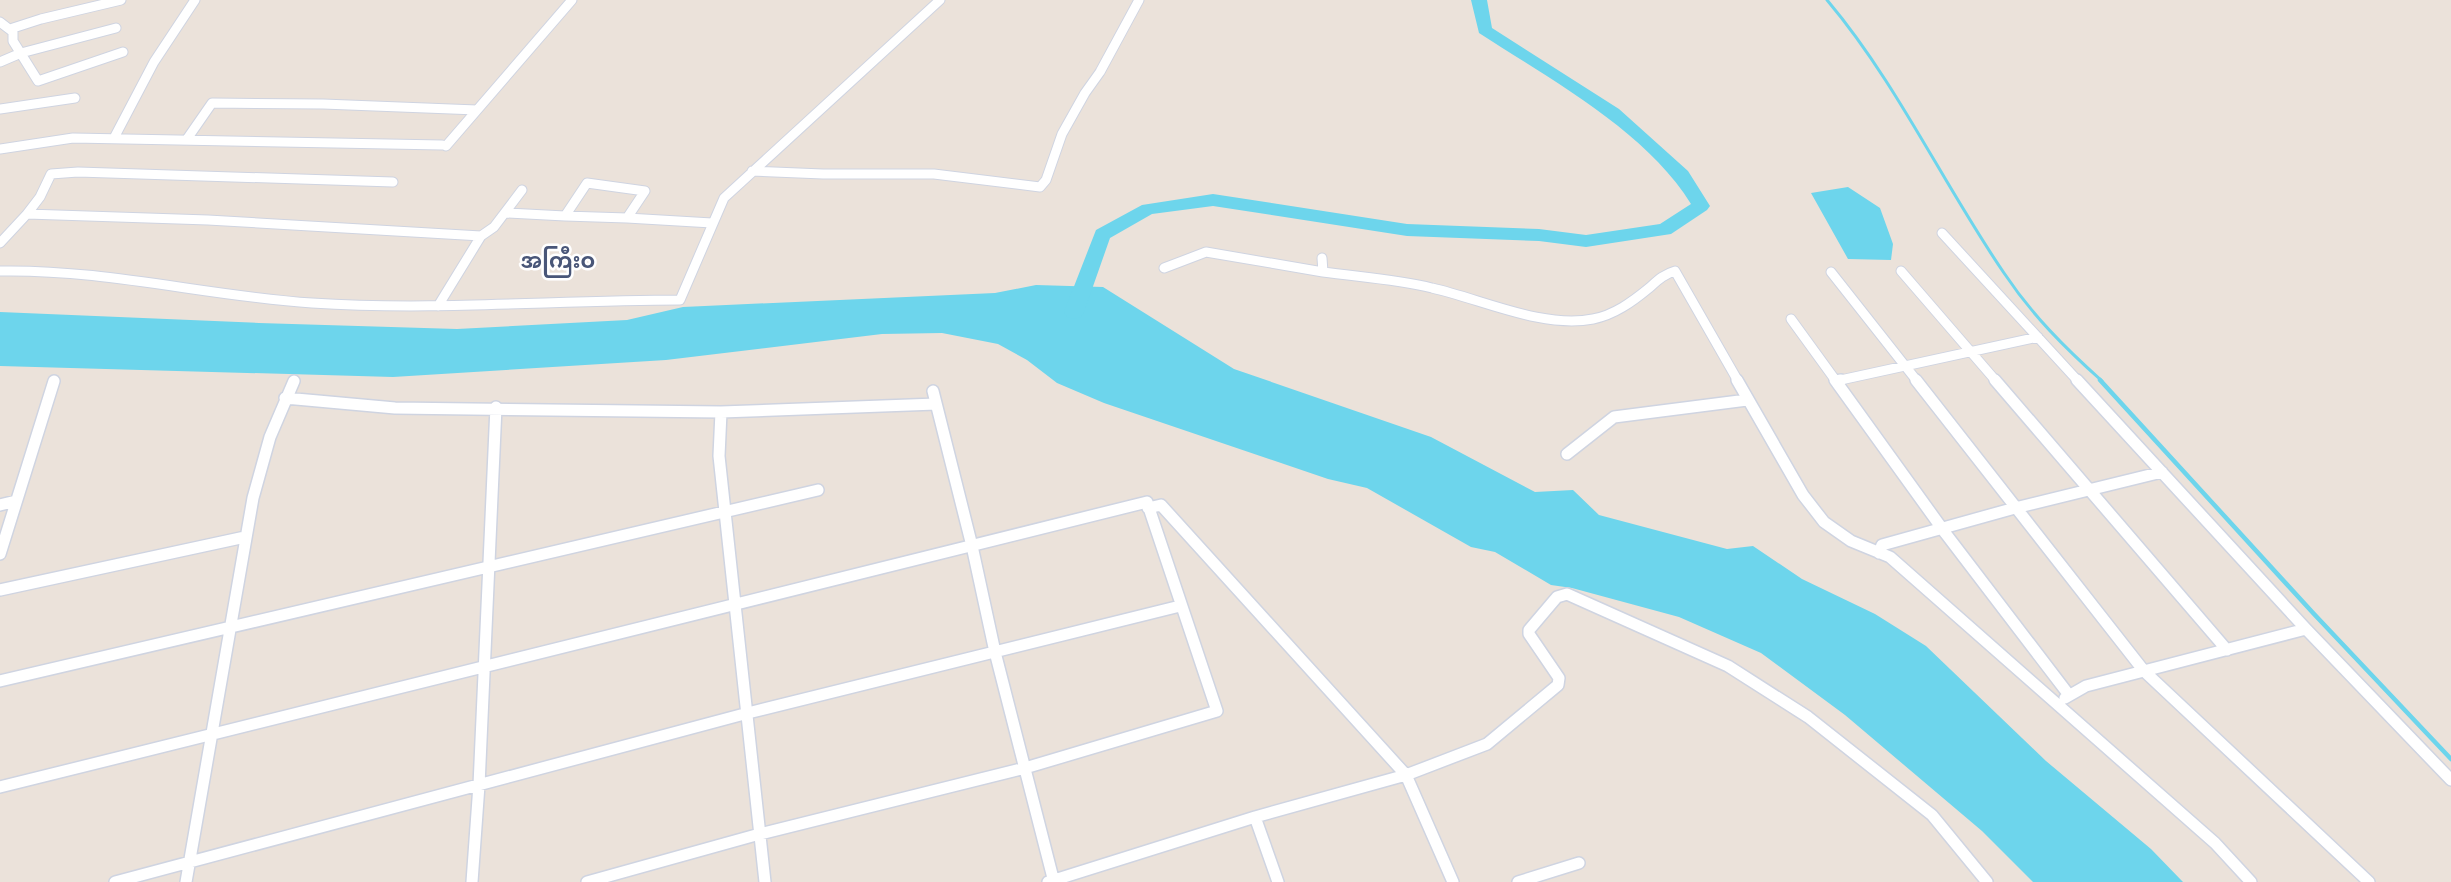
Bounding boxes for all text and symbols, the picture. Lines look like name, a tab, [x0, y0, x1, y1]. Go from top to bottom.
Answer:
district label: အကြီးဝ	[521, 246, 595, 278]

